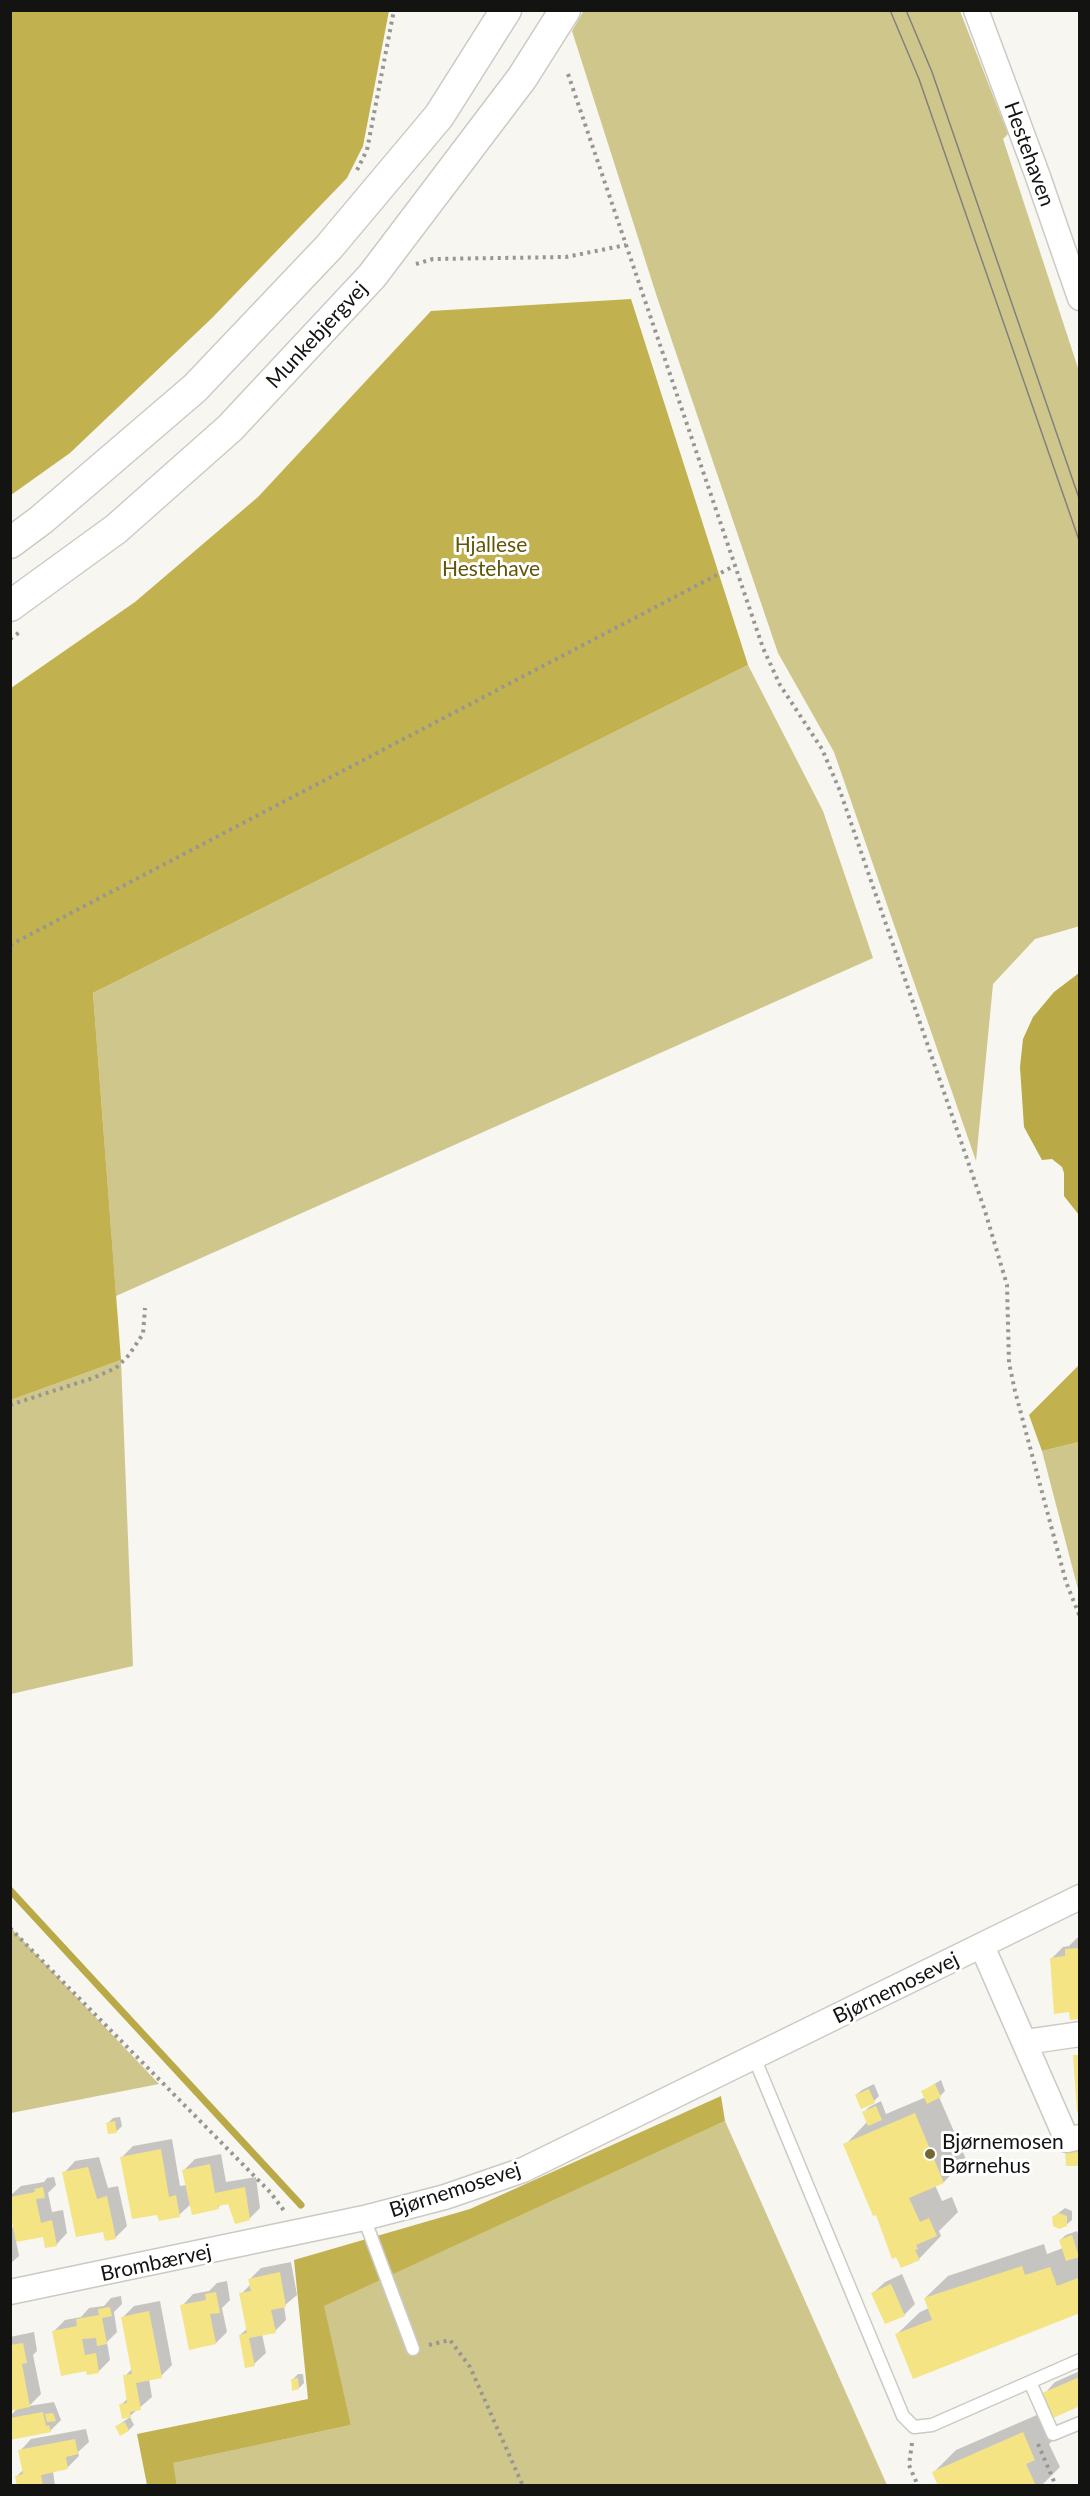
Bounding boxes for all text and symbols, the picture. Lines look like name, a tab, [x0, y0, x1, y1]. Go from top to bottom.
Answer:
street label: Hestehaven	[998, 98, 1060, 210]
street label: Munkebjergvej	[261, 276, 373, 394]
park label: Hjallese Hestehave	[442, 532, 540, 582]
street label: Bjørnemosevej	[829, 1947, 963, 2029]
place label: Bjørnemosen Børnehus	[942, 2129, 1064, 2179]
marker: Bjørnemosen Børnehus	[923, 2147, 937, 2161]
street label: Bjørnemosevej	[386, 2157, 524, 2223]
street label: Brombærvej	[98, 2239, 214, 2287]

